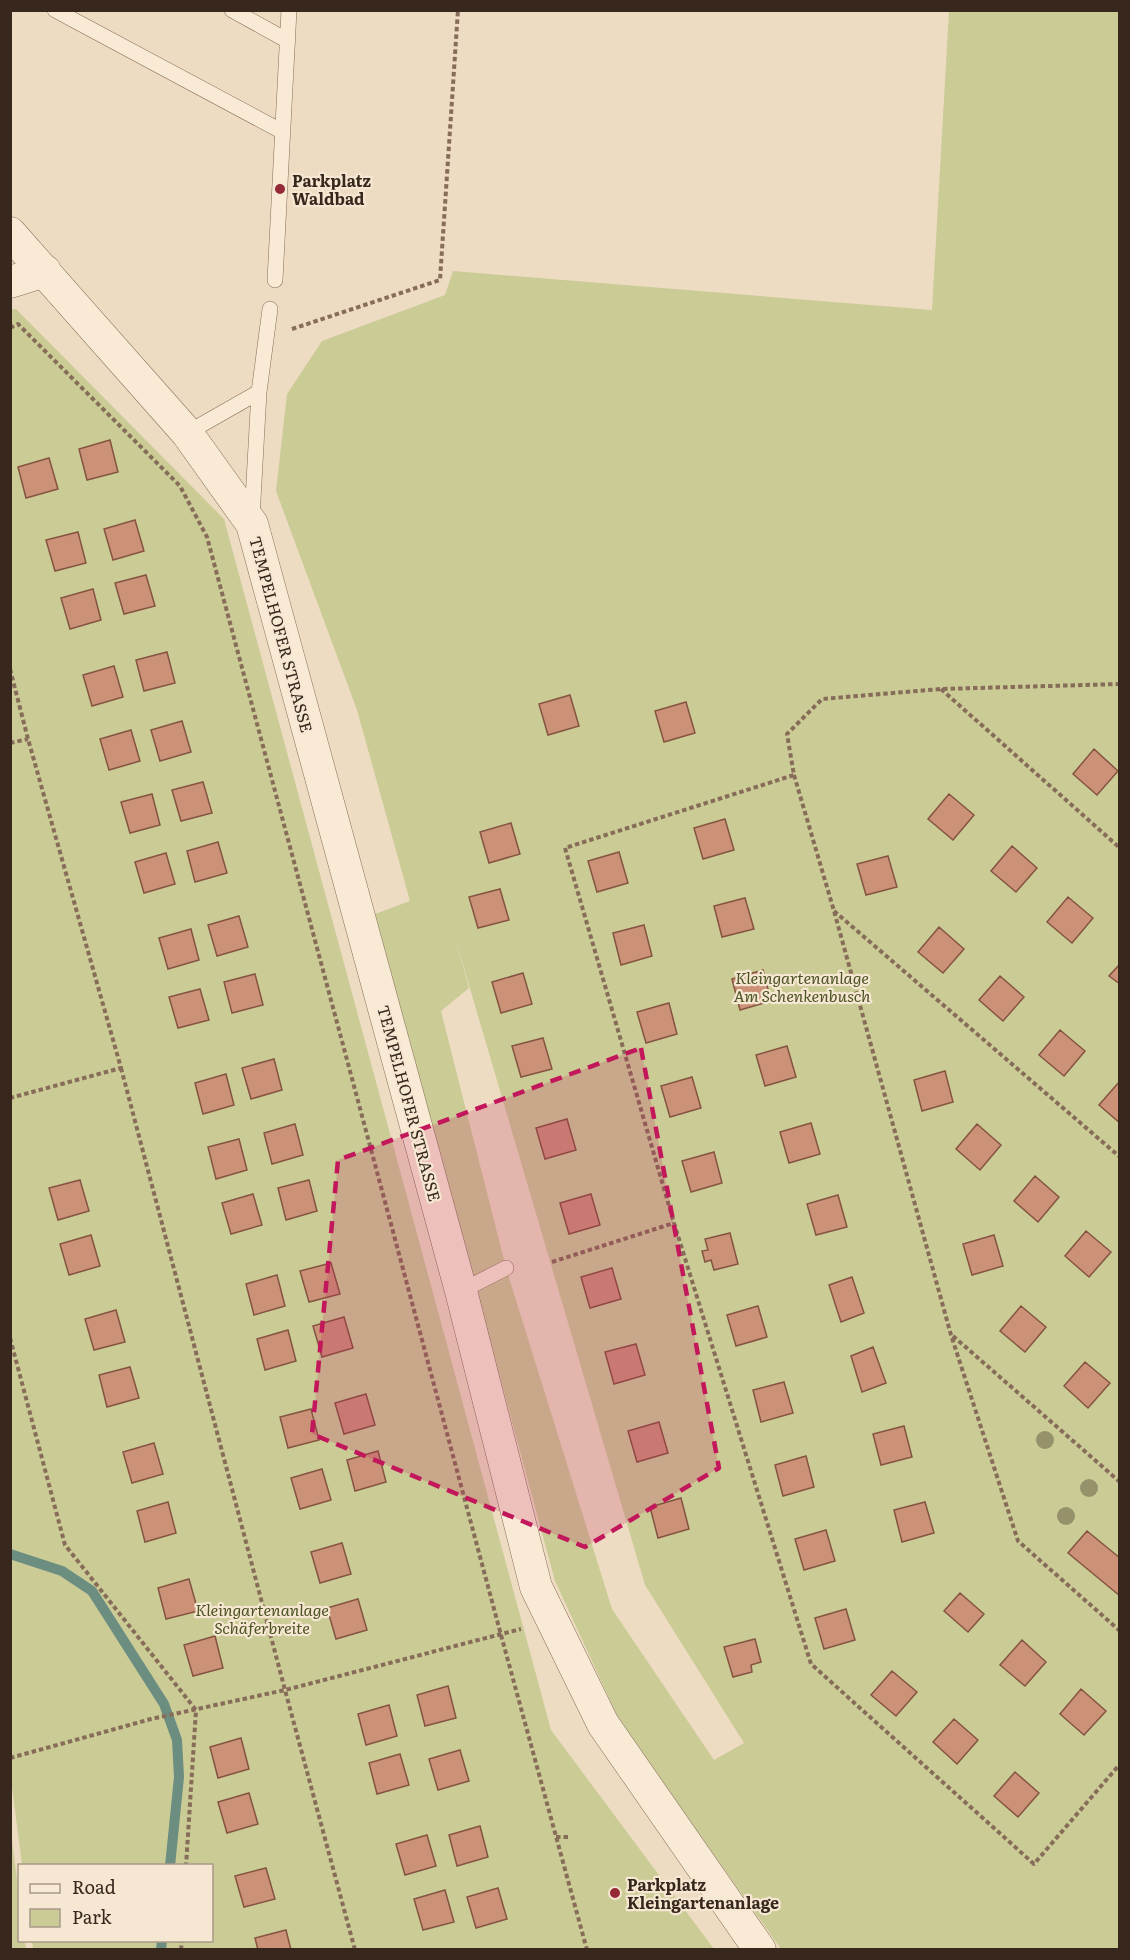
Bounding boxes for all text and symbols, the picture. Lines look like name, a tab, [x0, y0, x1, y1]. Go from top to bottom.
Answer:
place label: Parkplatz Waldbad	[292, 168, 372, 210]
marker: Parkplatz Waldbad	[273, 182, 287, 196]
street label: TEMPELHOFER STRASSE	[244, 533, 320, 735]
park label: Kleingartenanlage Am Schenkenbusch	[733, 965, 871, 1007]
street label: TEMPELHOFER STRASSE	[372, 1002, 448, 1204]
park label: Kleingartenanlage Schäferbreite	[195, 1597, 329, 1639]
legend	[18, 1864, 213, 1942]
place label: Parkplatz Kleingartenanlage	[627, 1872, 779, 1914]
text: Road	[72, 1873, 116, 1900]
marker: Parkplatz Kleingartenanlage	[608, 1886, 622, 1900]
text: Park	[72, 1903, 113, 1930]

